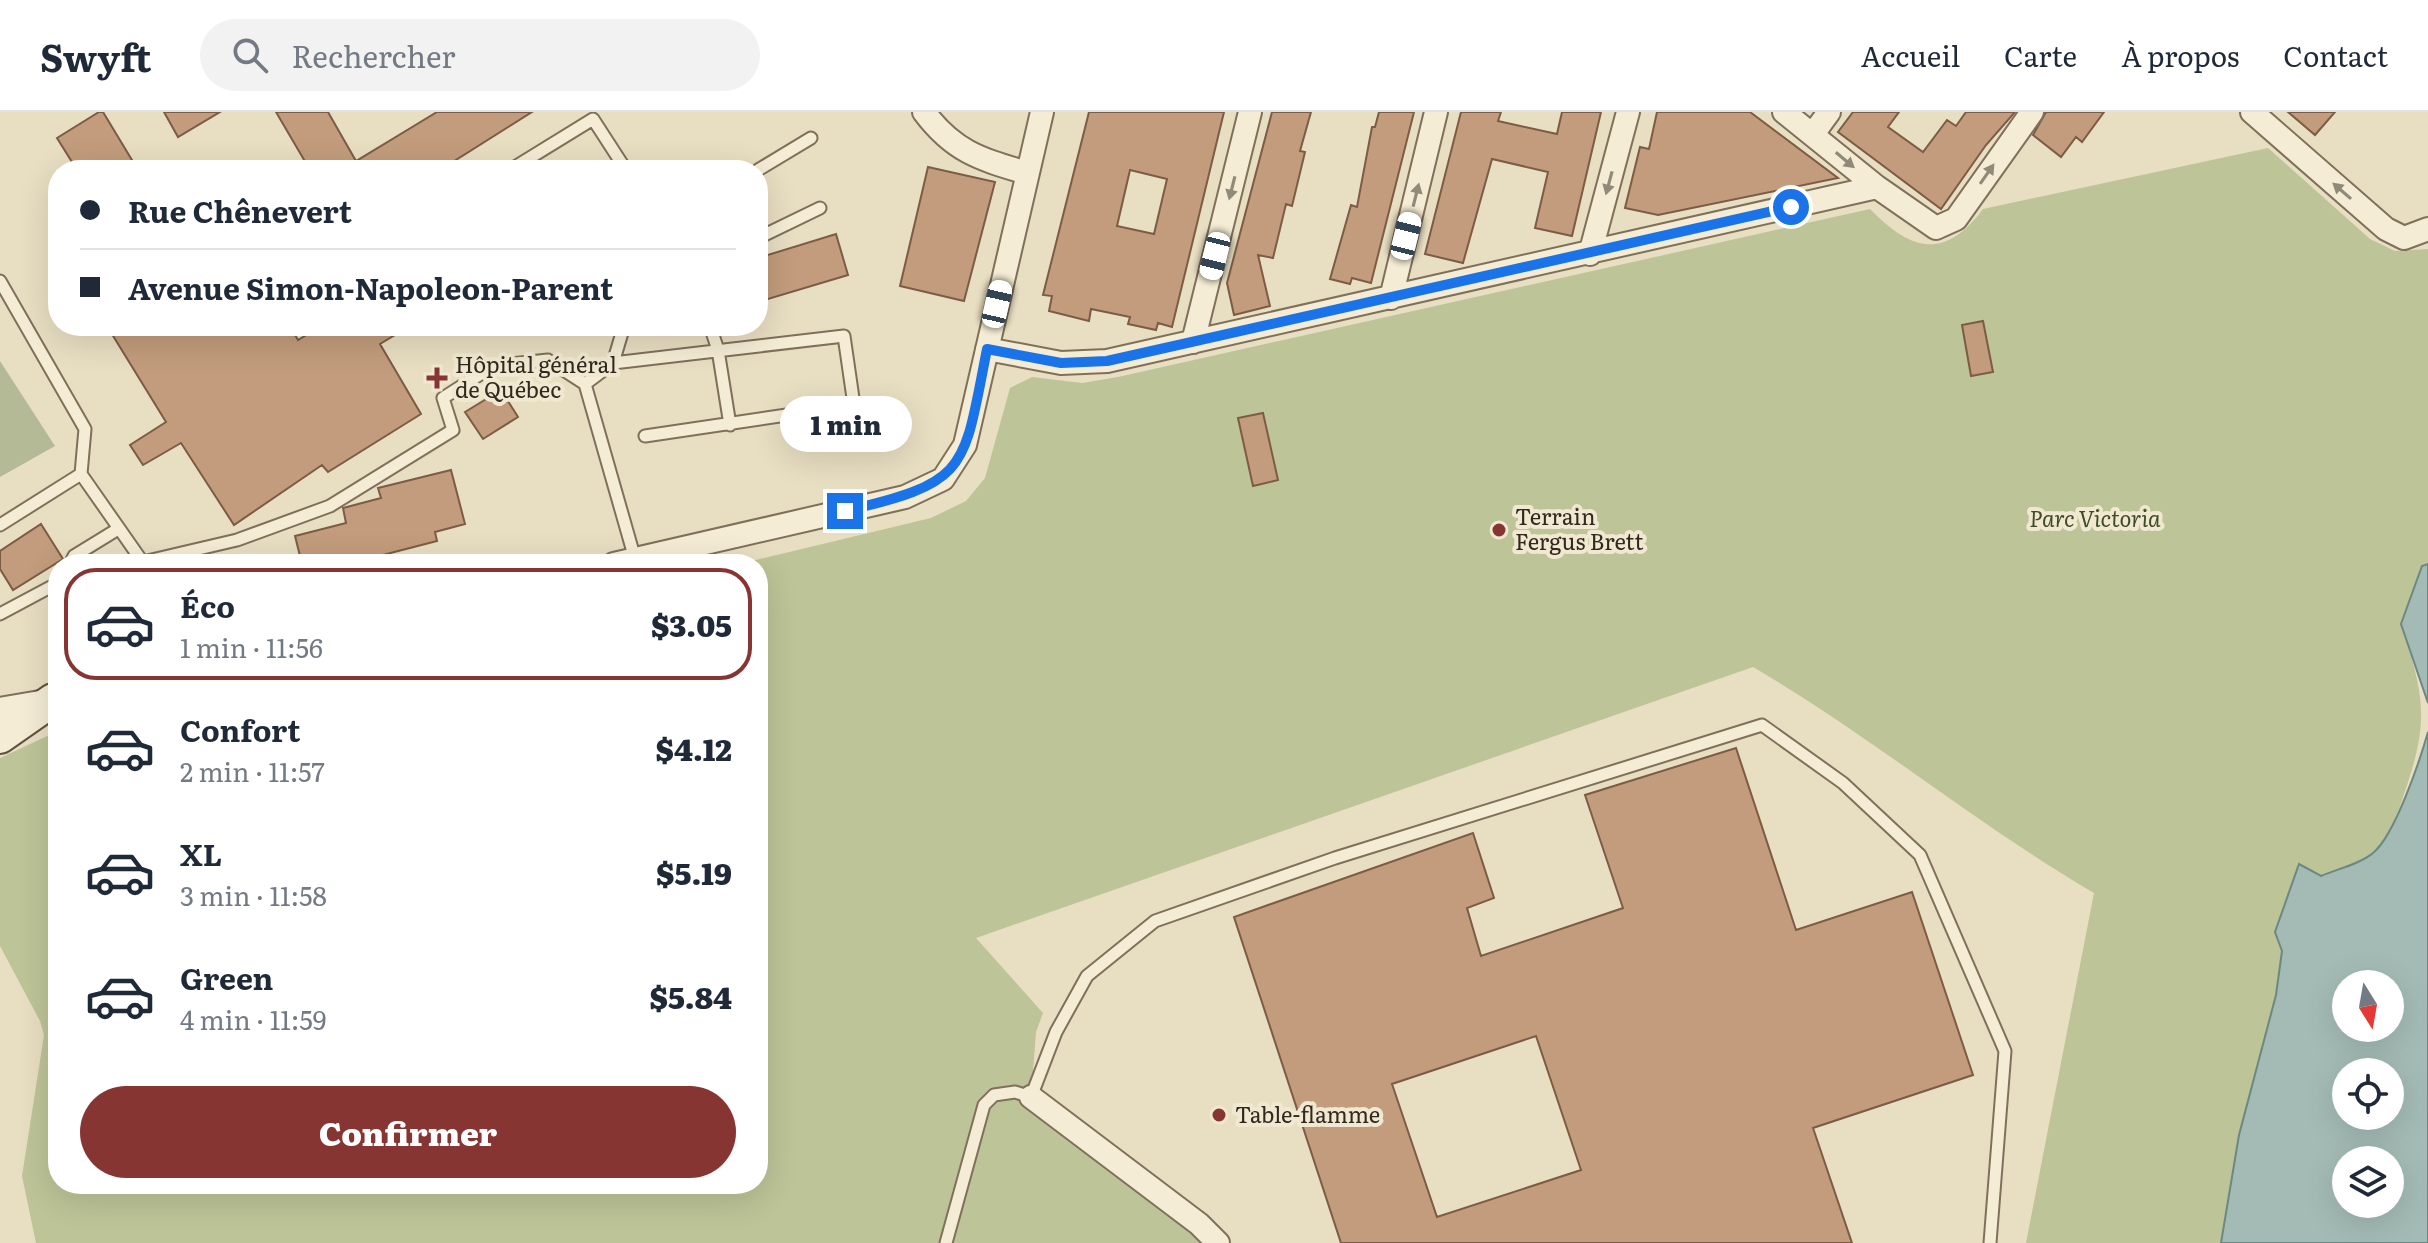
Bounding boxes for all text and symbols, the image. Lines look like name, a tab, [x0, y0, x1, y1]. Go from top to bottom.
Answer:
search box	[200, 19, 760, 91]
text: Swyft	[40, 27, 152, 84]
icon: search	[228, 33, 272, 77]
text: Rechercher	[292, 33, 455, 77]
text: Accueil	[1861, 34, 1960, 76]
text: Carte	[2004, 34, 2077, 76]
text: À propos	[2121, 34, 2239, 76]
text: Contact	[2283, 34, 2388, 76]
one-way arrow	[1835, 152, 1856, 169]
one-way arrow	[1979, 163, 1994, 184]
one-way arrow	[1602, 171, 1615, 196]
one-way arrow	[1225, 175, 1237, 200]
one-way arrow	[1410, 182, 1423, 207]
one-way arrow	[2333, 183, 2353, 200]
text: Rue Chênevert	[128, 188, 352, 232]
route start	[1773, 189, 1809, 225]
car	[1389, 210, 1423, 262]
car	[1198, 230, 1232, 282]
text: Avenue Simon-Napoleon-Parent	[128, 265, 613, 309]
car	[980, 278, 1014, 330]
place label: Hôpital général de Québec	[455, 347, 617, 405]
marker: Hôpital général de Québec	[426, 367, 448, 389]
callout: 1 min	[779, 395, 911, 451]
text: 1 min	[811, 404, 881, 443]
route end	[827, 493, 863, 529]
place label: Terrain Fergus Brett	[1515, 499, 1644, 557]
park label: Parc Victoria	[2029, 501, 2161, 534]
marker: Terrain Fergus Brett	[1490, 521, 1508, 539]
text: Éco	[180, 583, 235, 627]
icon: car	[84, 588, 156, 660]
text: $3.05	[651, 602, 732, 646]
text: 1 min · 11:56	[180, 627, 323, 666]
text: Confort	[180, 707, 301, 751]
icon: car	[84, 712, 156, 784]
text: $4.12	[656, 726, 732, 770]
text: 2 min · 11:57	[180, 751, 325, 790]
text: XL	[180, 831, 222, 875]
icon: car	[84, 836, 156, 908]
text: $5.19	[656, 850, 732, 894]
text: 3 min · 11:58	[180, 875, 327, 914]
text: Green	[180, 955, 273, 999]
icon: car	[84, 960, 156, 1032]
north arrow	[2332, 970, 2404, 1042]
map controls	[2332, 970, 2404, 1218]
text: $5.84	[649, 974, 732, 1018]
text: 4 min · 11:59	[180, 999, 326, 1038]
button: locate	[2332, 1058, 2404, 1130]
button: Confirmer	[80, 1086, 736, 1178]
place label: Table-flamme	[1235, 1097, 1380, 1130]
marker: Table-flamme	[1210, 1106, 1228, 1124]
button: layers	[2332, 1146, 2404, 1218]

